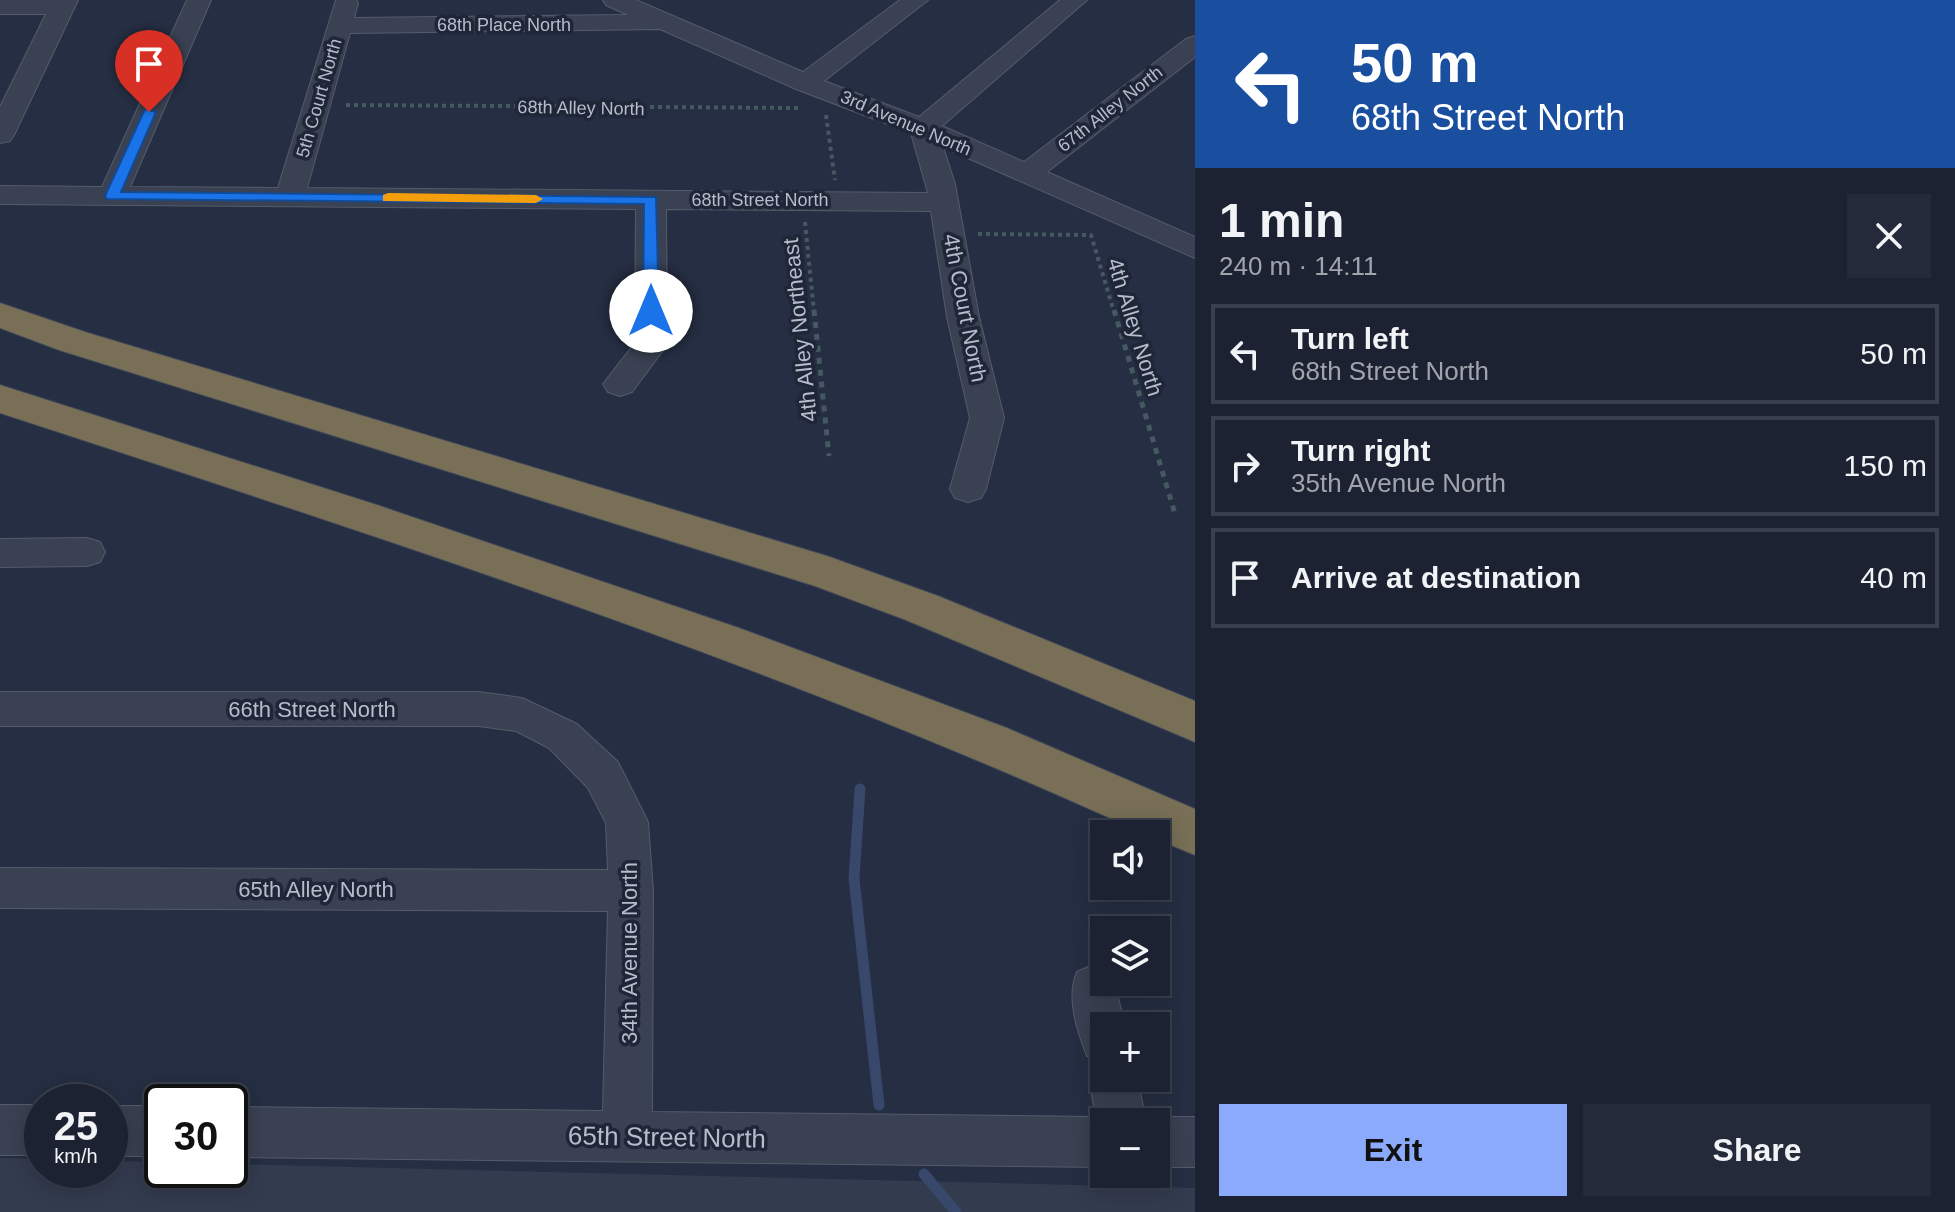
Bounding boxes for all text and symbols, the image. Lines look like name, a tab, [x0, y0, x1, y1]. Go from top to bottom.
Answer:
street label: 68th Place North	[437, 15, 571, 35]
pin	[115, 30, 183, 112]
text: 50 m	[1351, 31, 1479, 94]
icon: left	[1219, 32, 1323, 136]
street label: 5th Court North	[292, 36, 346, 160]
icon: arrive	[127, 42, 171, 86]
street label: 67th Alley North	[1054, 62, 1166, 156]
street label: 3rd Avenue North	[838, 86, 974, 160]
street label: 68th Alley North	[517, 97, 645, 119]
text: 68th Street North	[1351, 97, 1625, 138]
street label: 68th Street North	[691, 190, 829, 210]
text: 1 min	[1219, 194, 1344, 247]
button: close	[1847, 194, 1931, 278]
street label: 4th Court North	[938, 232, 992, 384]
street label: 4th Alley Northeast	[778, 237, 822, 423]
text: 240 m · 14:11	[1219, 251, 1378, 281]
street label: 4th Alley North	[1102, 255, 1168, 399]
position arrow	[609, 269, 693, 353]
text: Turn left	[1291, 322, 1409, 355]
icon: left	[1223, 332, 1267, 376]
text: 50 m	[1860, 337, 1927, 370]
text: 68th Street North	[1291, 356, 1489, 386]
text: Turn right	[1291, 434, 1430, 467]
icon: right	[1223, 444, 1267, 488]
text: 150 m	[1844, 449, 1927, 482]
text: 35th Avenue North	[1291, 468, 1506, 498]
icon: arrive	[1223, 556, 1267, 600]
text: Arrive at destination	[1291, 561, 1581, 594]
text: 40 m	[1860, 561, 1927, 594]
street label: 66th Street North	[228, 697, 396, 722]
map controls	[1090, 820, 1170, 1188]
button: sound	[1090, 820, 1170, 900]
street label: 34th Avenue North	[617, 862, 642, 1044]
street label: 65th Alley North	[238, 877, 394, 902]
button: layers	[1090, 916, 1170, 996]
button: +	[1090, 1012, 1170, 1092]
speed limit sign: 30	[144, 1084, 248, 1188]
text: 25	[54, 1104, 98, 1148]
button: Exit	[1219, 1104, 1567, 1196]
button: Share	[1583, 1104, 1931, 1196]
button: −	[1090, 1108, 1170, 1188]
street label: 65th Street North	[568, 1120, 766, 1154]
text: km/h	[54, 1145, 98, 1167]

